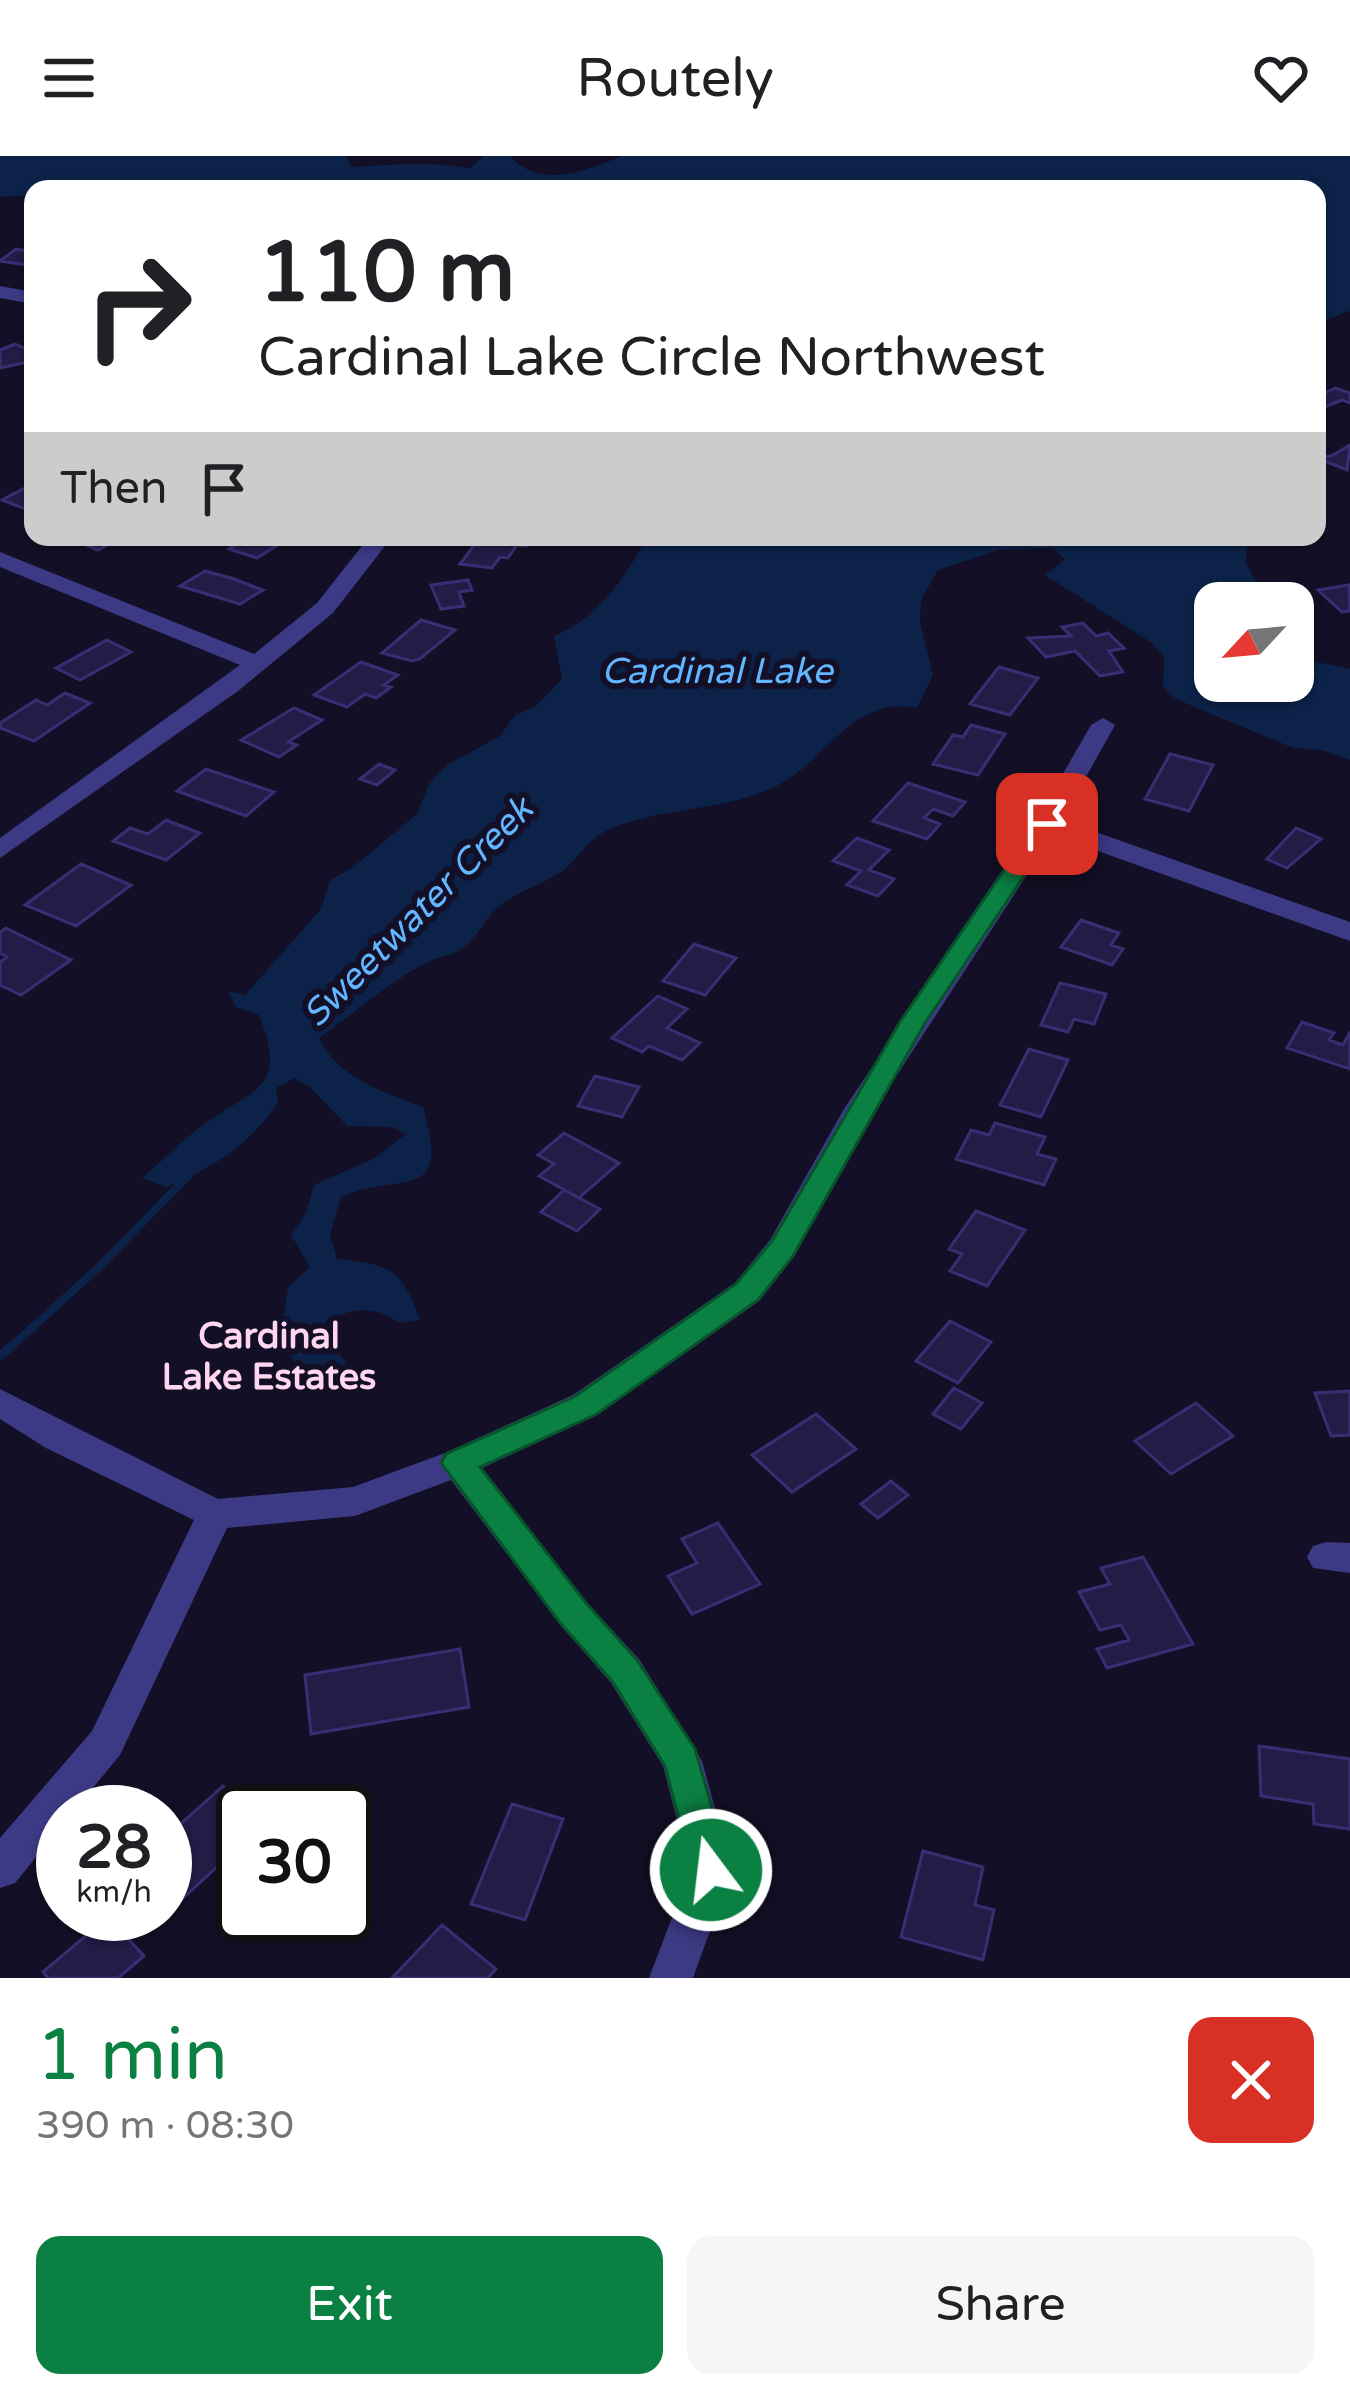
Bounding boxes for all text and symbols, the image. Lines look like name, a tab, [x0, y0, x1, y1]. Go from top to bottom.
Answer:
icon: menu	[36, 45, 102, 111]
icon: heart	[1248, 45, 1314, 111]
text: Routely	[576, 46, 774, 111]
text: 110 m	[258, 223, 515, 324]
icon: right	[60, 228, 216, 384]
text: Cardinal Lake Circle Northwest	[258, 325, 1045, 390]
icon: arrive	[191, 456, 257, 522]
text: Then	[60, 462, 167, 516]
north arrow	[1194, 582, 1314, 702]
map controls	[1194, 582, 1314, 702]
water label: Cardinal Lake	[601, 650, 834, 693]
pin	[996, 773, 1098, 875]
water label: Sweetwater Creek	[294, 787, 544, 1036]
icon: arrive	[1014, 791, 1080, 857]
district label: Cardinal Lake Estates	[162, 1315, 376, 1399]
speed limit sign: 30	[216, 1785, 372, 1941]
position arrow	[648, 1807, 774, 1933]
text: 28	[76, 1812, 152, 1884]
text: km/h	[76, 1874, 152, 1911]
text: 1 min	[36, 2013, 228, 2100]
button: close	[1188, 2017, 1314, 2143]
text: 390 m · 08:30	[36, 2102, 294, 2149]
button: Exit	[36, 2236, 663, 2374]
button: Share	[687, 2236, 1314, 2374]

